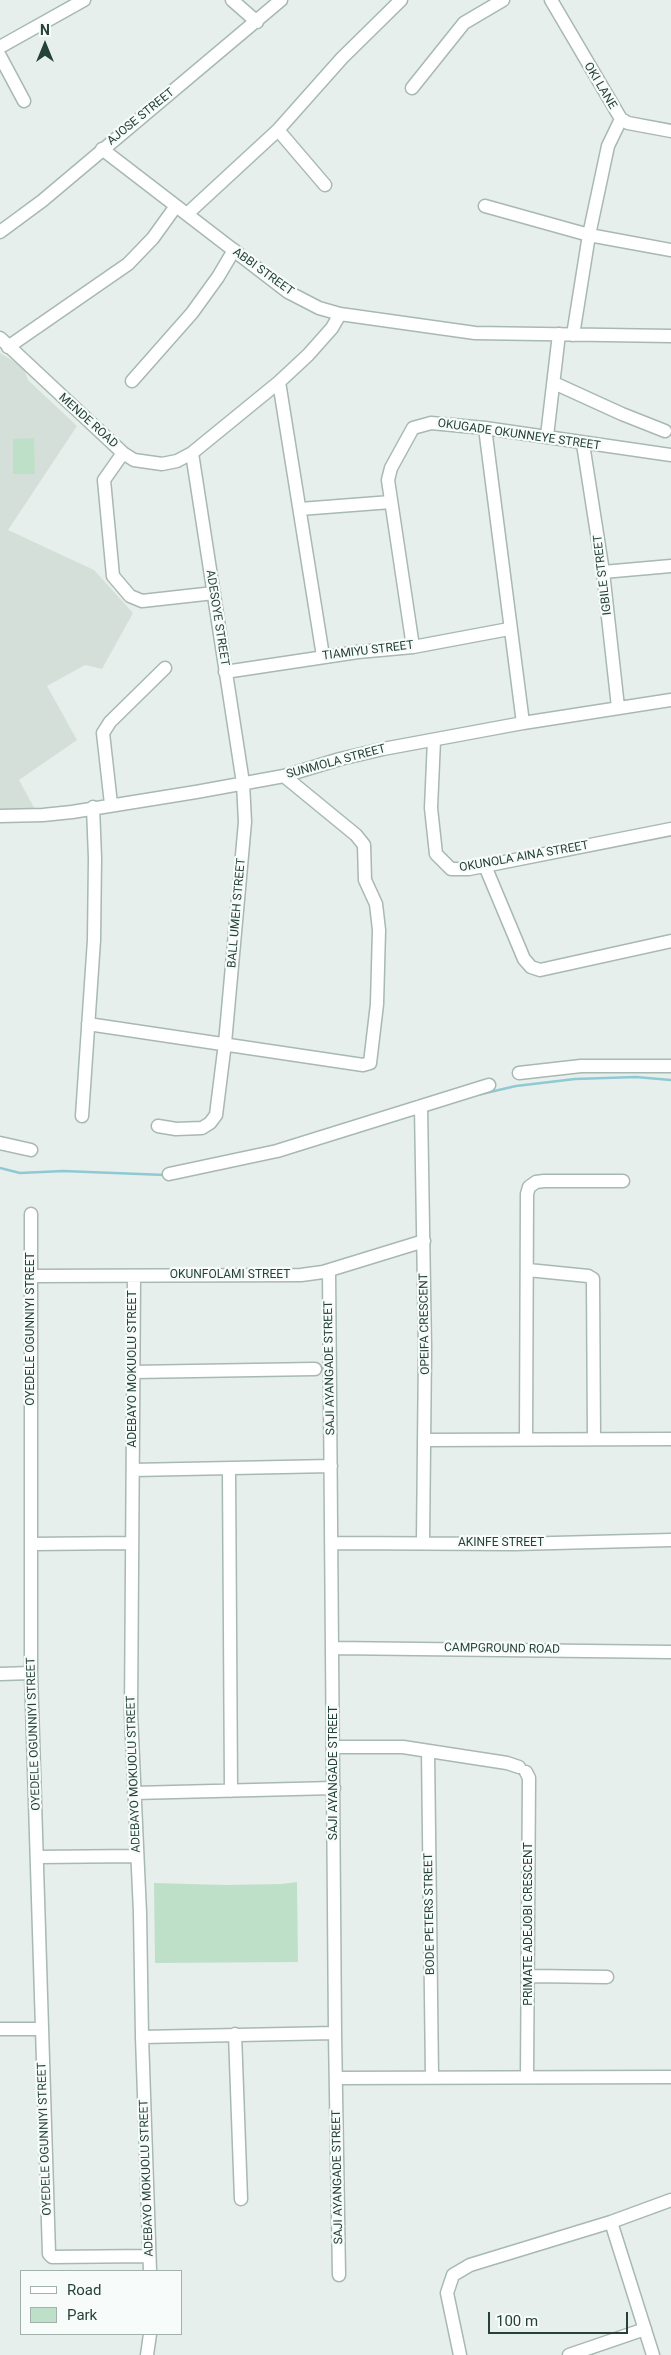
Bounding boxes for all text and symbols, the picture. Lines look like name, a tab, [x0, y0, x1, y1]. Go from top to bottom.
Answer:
north arrow	[20, 20, 70, 70]
text: N	[40, 22, 50, 38]
street label: OKI LANE	[580, 60, 620, 112]
street label: AJOSE STREET	[105, 86, 177, 148]
street label: ABBI STREET	[230, 245, 296, 299]
street label: MENDE ROAD	[55, 391, 121, 451]
street label: OKUGADE OKUNNEYE STREET	[437, 416, 601, 454]
street label: IGBILE STREET	[591, 534, 615, 616]
street label: ADESOYE STREET	[202, 569, 232, 667]
street label: TIAMIYU STREET	[321, 638, 415, 664]
street label: SUNMOLA STREET	[285, 742, 387, 782]
street label: OKUNOLA AINA STREET	[458, 839, 590, 875]
street label: BALL UMEH STREET	[225, 857, 249, 969]
street label: OYEDELE OGUNNIYI STREET	[24, 1252, 38, 1406]
street label: OKUNFOLAMI STREET	[170, 1268, 290, 1282]
street label: OPEIFA CRESCENT	[417, 1273, 433, 1375]
street label: ADEBAYO MOKUOLU STREET	[126, 1290, 140, 1448]
street label: SAJI AYANGADE STREET	[322, 1301, 338, 1435]
street label: AKINFE STREET	[458, 1536, 544, 1550]
street label: CAMPGROUND ROAD	[444, 1641, 560, 1657]
street label: OYEDELE OGUNNIYI STREET	[24, 1657, 44, 1811]
street label: ADEBAYO MOKUOLU STREET	[124, 1695, 144, 1853]
street label: SAJI AYANGADE STREET	[327, 1706, 341, 1840]
street label: PRIMATE ADEJOBI CRESCENT	[522, 1842, 536, 2006]
street label: BODE PETERS STREET	[422, 1853, 438, 1975]
street label: OYEDELE OGUNNIYI STREET	[35, 2062, 55, 2216]
street label: ADEBAYO MOKUOLU STREET	[137, 2099, 157, 2257]
street label: SAJI AYANGADE STREET	[330, 2110, 346, 2244]
legend	[20, 2270, 182, 2335]
text: Road	[67, 2281, 101, 2299]
scale bar	[491, 2302, 631, 2334]
text: Park	[67, 2306, 97, 2324]
text: 100 m	[496, 2312, 538, 2330]

